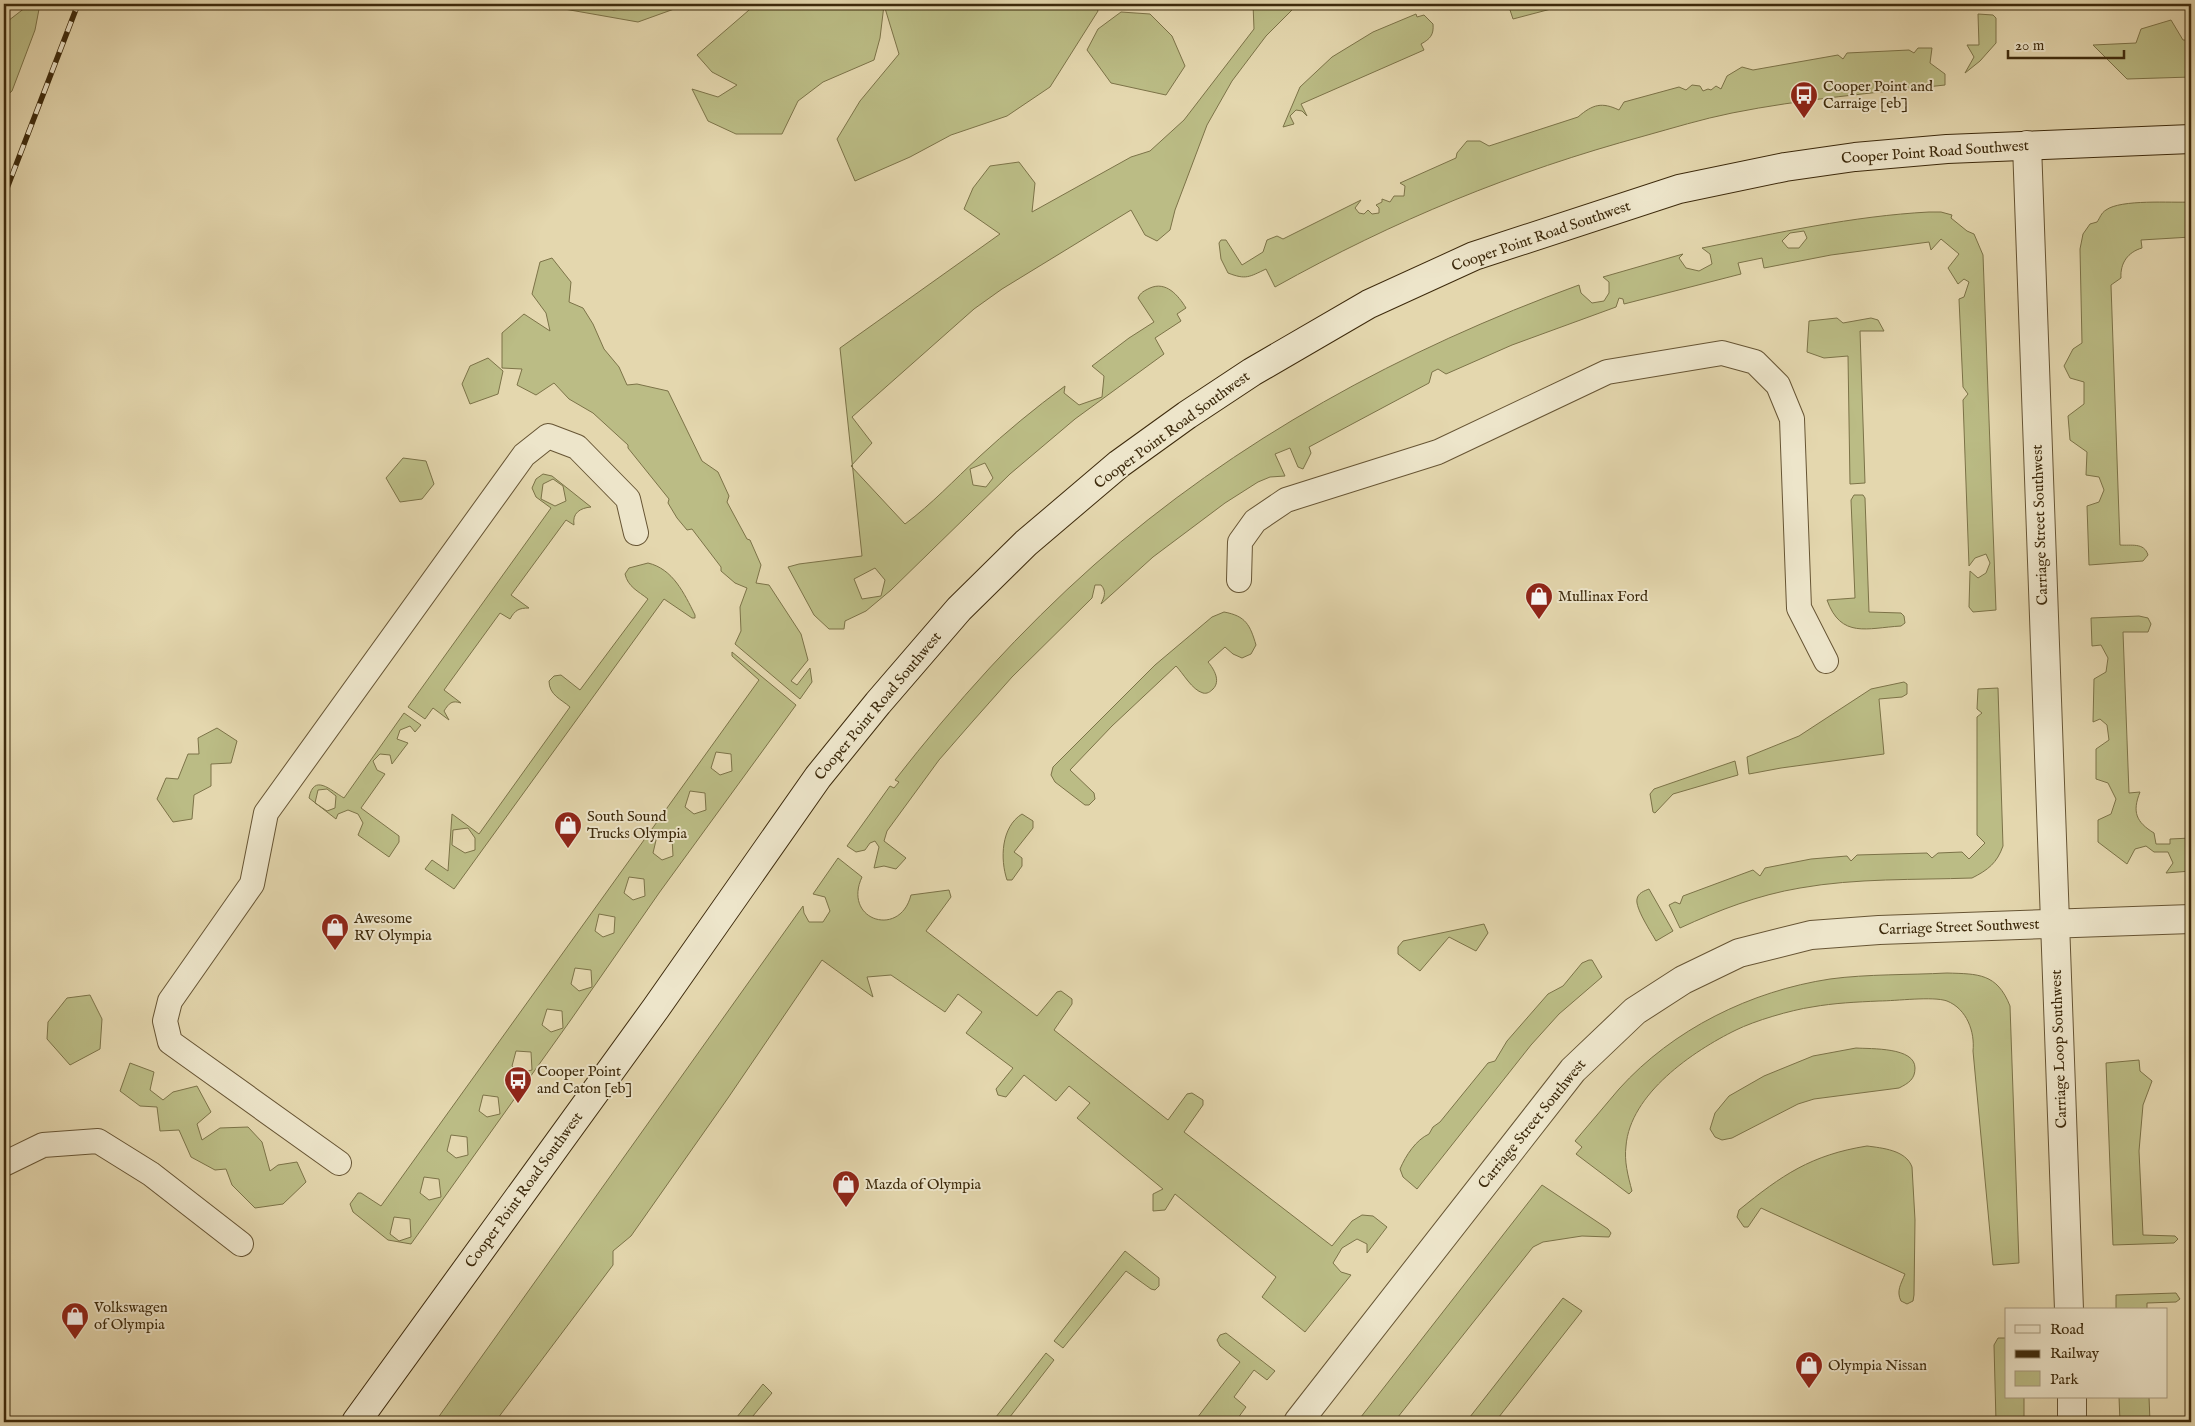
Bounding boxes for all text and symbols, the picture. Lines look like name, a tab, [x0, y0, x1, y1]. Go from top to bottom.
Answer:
scale bar	[2008, 28, 2124, 60]
text: 20 m	[2015, 36, 2045, 55]
place label: Cooper Point and Carraige [eb]	[1823, 77, 1934, 113]
bus stop icon: Cooper Point and Carraige [eb]	[1789, 80, 1819, 119]
street label: Cooper Point Road Southwest	[1840, 136, 2030, 168]
street label: Cooper Point Road Southwest	[1449, 196, 1633, 276]
street label: Cooper Point Road Southwest	[1090, 367, 1254, 493]
street label: Carriage Street Southwest	[2028, 444, 2052, 606]
shop icon: Mullinax Ford	[1524, 581, 1554, 620]
place label: Mullinax Ford	[1558, 587, 1649, 606]
street label: Cooper Point Road Southwest	[810, 628, 946, 784]
place label: South Sound Trucks Olympia	[587, 807, 687, 843]
shop icon: South Sound Trucks Olympia	[553, 810, 583, 849]
place label: Awesome RV Olympia	[353, 909, 432, 945]
shop icon: Awesome RV Olympia	[320, 912, 350, 951]
street label: Carriage Street Southwest	[1878, 915, 2040, 939]
street label: Carriage Loop Southwest	[2047, 969, 2071, 1129]
street label: Carriage Street Southwest	[1474, 1055, 1590, 1193]
place label: Cooper Point and Caton [eb]	[537, 1062, 632, 1098]
bus stop icon: Cooper Point and Caton [eb]	[503, 1065, 533, 1104]
street label: Cooper Point Road Southwest	[461, 1108, 587, 1272]
shop icon: Mazda of Olympia	[831, 1169, 861, 1208]
place label: Mazda of Olympia	[865, 1175, 981, 1194]
place label: Volkswagen of Olympia	[93, 1298, 168, 1334]
shop icon: Volkswagen of Olympia	[60, 1301, 90, 1340]
legend	[2005, 1308, 2168, 1398]
text: Road	[2050, 1320, 2085, 1339]
text: Railway	[2050, 1344, 2100, 1363]
shop icon: Olympia Nissan	[1794, 1350, 1824, 1389]
place label: Olympia Nissan	[1828, 1356, 1927, 1375]
text: Park	[2050, 1370, 2080, 1389]

